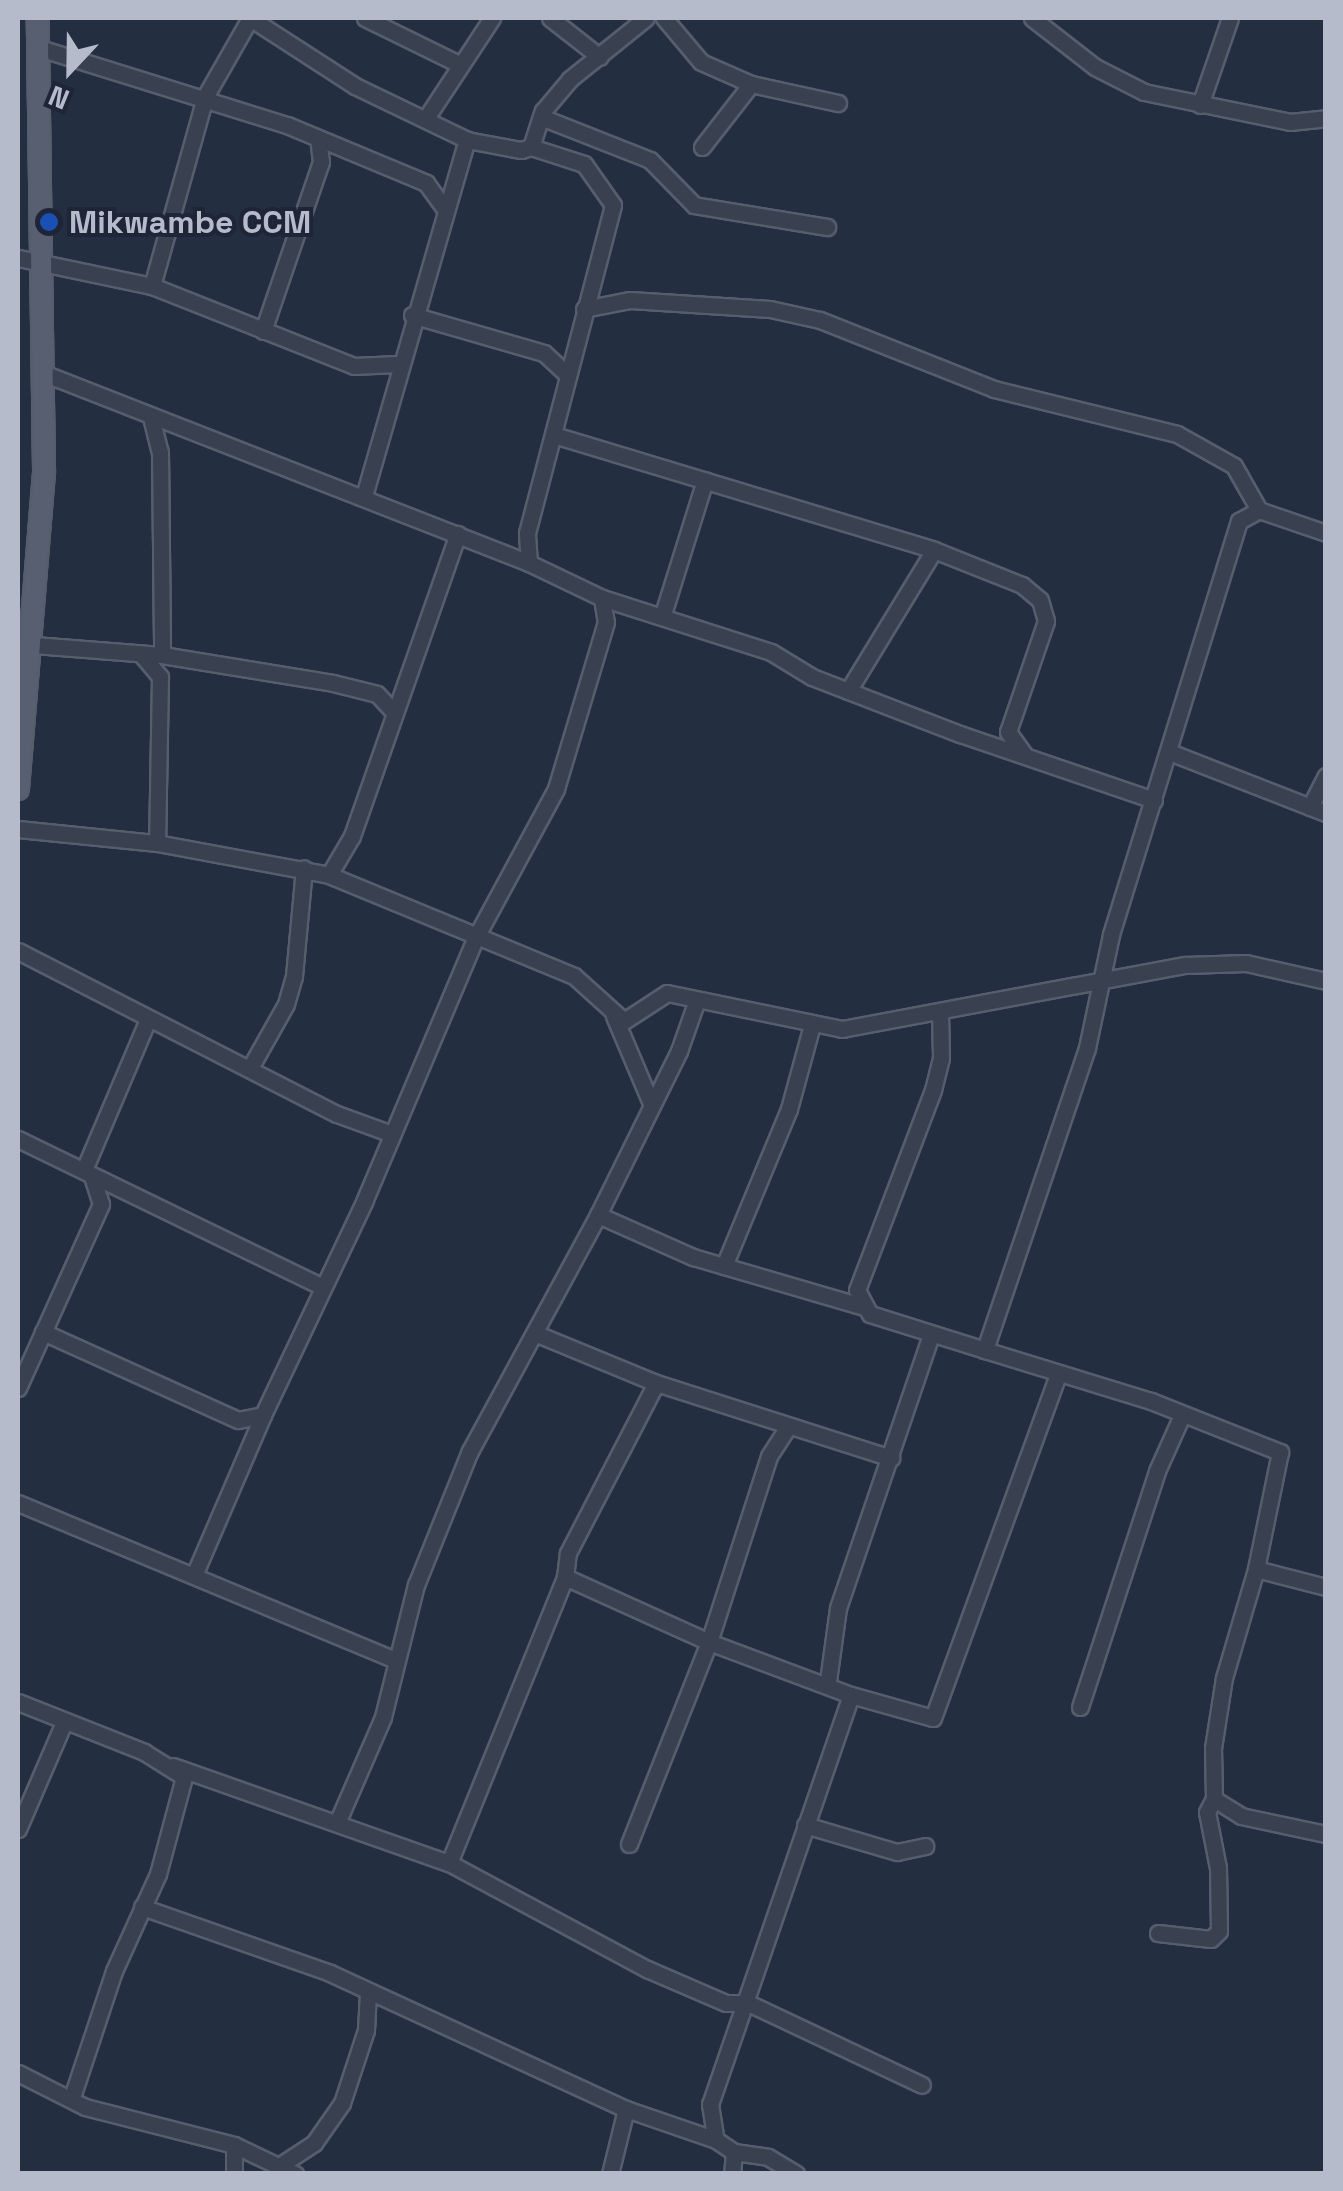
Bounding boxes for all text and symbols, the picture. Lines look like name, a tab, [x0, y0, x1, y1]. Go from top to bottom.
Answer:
north arrow	[20, 20, 120, 120]
text: N	[43, 78, 74, 118]
place label: Mikwambe CCM	[69, 203, 311, 241]
marker: Mikwambe CCM	[38, 211, 60, 233]

